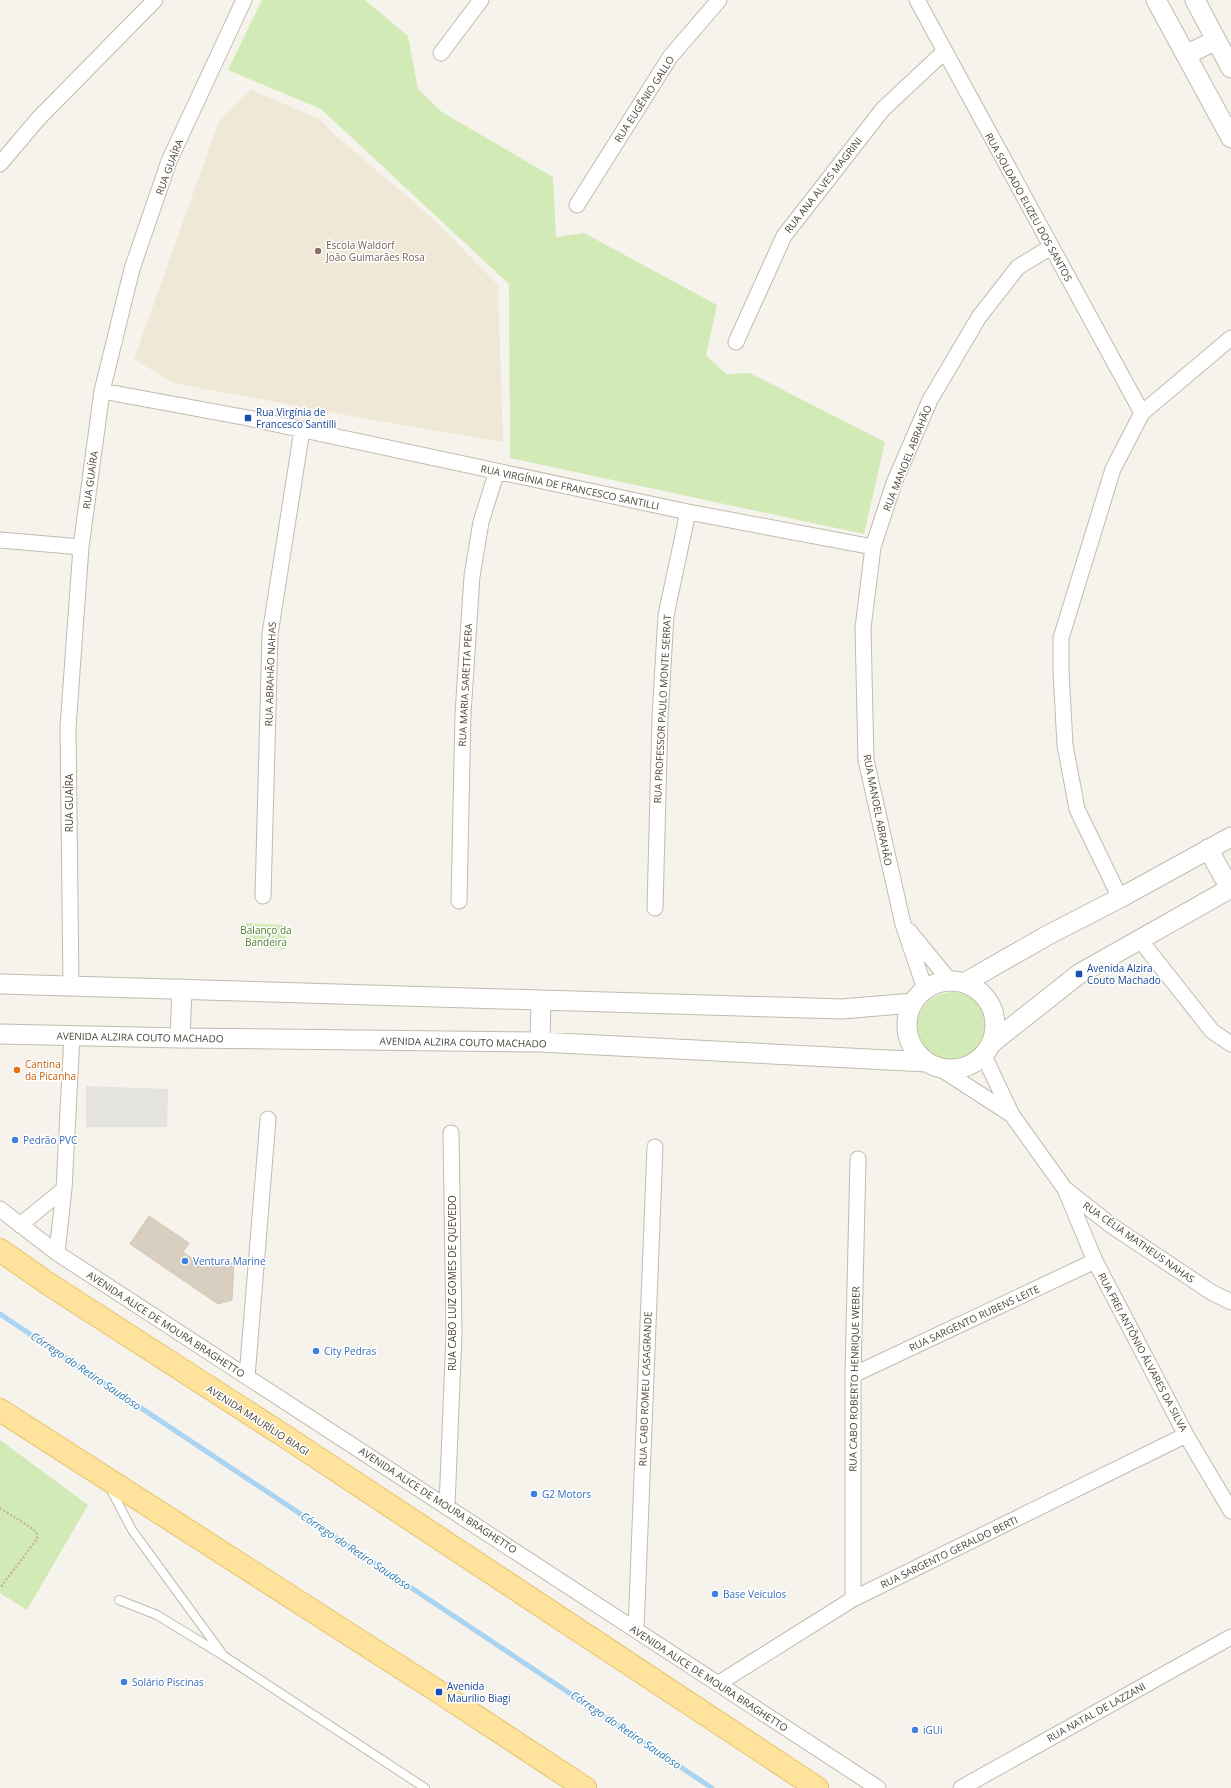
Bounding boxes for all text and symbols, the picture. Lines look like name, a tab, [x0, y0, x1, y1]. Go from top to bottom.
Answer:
street label: RUA EUGÊNIO GALLO	[611, 53, 677, 145]
street label: RUA SOLDADO ELIZEU DOS SANTOS	[982, 130, 1076, 284]
street label: RUA ANA ALVES MAGRINI	[781, 134, 865, 236]
street label: RUA GUAÍRA	[152, 137, 186, 197]
place label: Escola Waldorf João Guimarães Rosa	[325, 238, 425, 264]
marker: Escola Waldorf João Guimarães Rosa	[313, 246, 323, 256]
street label: RUA MANOEL ABRAHÃO	[879, 403, 935, 513]
place label: Rua Virgínia de Francesco Santilli	[256, 405, 336, 431]
marker: Rua Virgínia de Francesco Santilli	[243, 413, 253, 423]
street label: RUA GUAÍRA	[79, 449, 101, 510]
street label: RUA VIRGÍNIA DE FRANCESCO SANTILLI	[479, 461, 661, 513]
street label: RUA PROFESSOR PAULO MONTE SERRAT	[650, 614, 674, 804]
street label: RUA ABRAHÃO NAHAS	[261, 621, 279, 727]
street label: RUA MARIA SARETTA PERA	[455, 622, 475, 747]
street label: RUA MANOEL ABRAHÃO	[860, 753, 896, 867]
street label: RUA GUAÍRA	[62, 773, 76, 832]
park label: Balanço da Bandeira	[240, 923, 292, 949]
place label: Avenida Alzira Couto Machado	[1087, 961, 1161, 987]
marker: Avenida Alzira Couto Machado	[1074, 969, 1084, 979]
street label: AVENIDA ALZIRA COUTO MACHADO	[56, 1029, 224, 1045]
street label: AVENIDA ALZIRA COUTO MACHADO	[379, 1034, 547, 1050]
place label: Cantina da Picanha	[25, 1057, 76, 1083]
marker: Cantina da Picanha	[12, 1065, 22, 1075]
place label: Pedrão PVC	[23, 1133, 77, 1147]
marker: Pedrão PVC	[10, 1135, 20, 1145]
street label: RUA CABO LUIZ GOMES DE QUEVEDO	[445, 1195, 459, 1371]
street label: RUA CÉLIA MATHEUS NAHAS	[1080, 1198, 1198, 1286]
place label: Ventura Marine	[193, 1254, 266, 1268]
marker: Ventura Marine	[180, 1256, 190, 1266]
street label: AVENIDA ALICE DE MOURA BRAGHETTO	[84, 1268, 248, 1381]
street label: RUA FREI ANTÔNIO ÁLVARES DA SILVA	[1095, 1270, 1191, 1435]
street label: RUA SARGENTO RUBENS LEITE	[907, 1282, 1041, 1354]
street label: RUA CABO ROBERTO HENRIQUE WEBER	[845, 1286, 863, 1472]
street label: RUA CABO ROMEU CASAGRANDE	[635, 1311, 655, 1467]
water label: Córrego do Retiro Saudoso	[28, 1328, 144, 1413]
place label: City Pedras	[324, 1344, 376, 1358]
marker: City Pedras	[311, 1346, 321, 1356]
street label: AVENIDA MAURÍLIO BIAGI	[204, 1381, 312, 1459]
street label: AVENIDA ALICE DE MOURA BRAGHETTO	[356, 1444, 520, 1557]
place label: G2 Motors	[542, 1487, 591, 1501]
marker: G2 Motors	[529, 1489, 539, 1499]
water label: Córrego do Retiro Saudoso	[298, 1508, 414, 1593]
street label: RUA SARGENTO GERALDO BERTI	[878, 1513, 1020, 1591]
place label: Base Veículos	[723, 1587, 787, 1601]
marker: Base Veículos	[710, 1589, 720, 1599]
street label: AVENIDA ALICE DE MOURA BRAGHETTO	[627, 1622, 791, 1735]
place label: Solário Piscinas	[132, 1675, 204, 1689]
marker: Solário Piscinas	[119, 1677, 129, 1687]
place label: Avenida Maurílio Biagi	[447, 1679, 510, 1705]
street label: RUA NATAL DE LAZZANI	[1044, 1679, 1148, 1745]
marker: Avenida Maurílio Biagi	[434, 1687, 444, 1697]
water label: Córrego do Retiro Saudoso	[568, 1687, 684, 1772]
place label: iGUi	[923, 1723, 943, 1737]
marker: iGUi	[910, 1725, 920, 1735]

